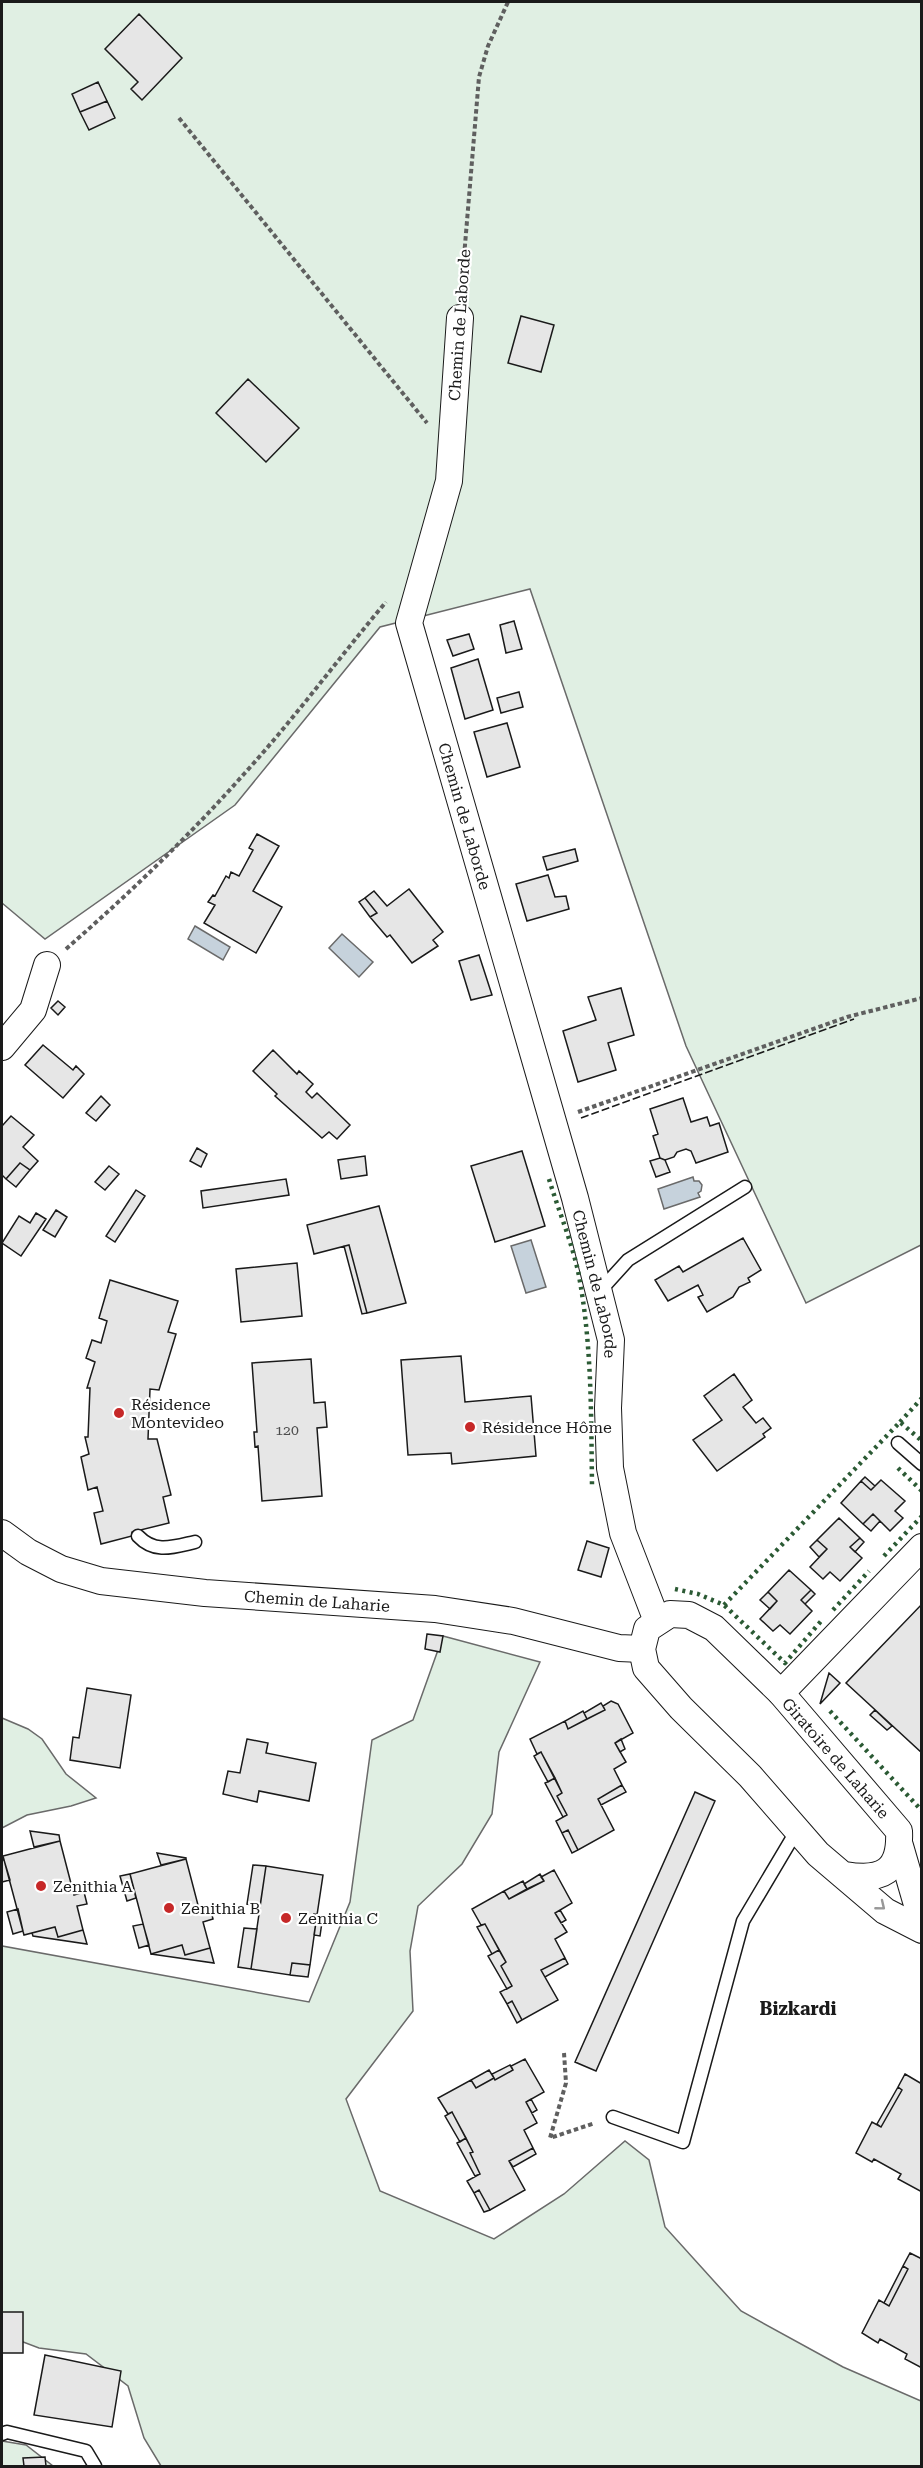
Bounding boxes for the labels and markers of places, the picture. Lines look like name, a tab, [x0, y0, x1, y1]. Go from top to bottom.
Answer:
place label: Résidence Montevideo	[131, 1395, 224, 1432]
marker: Résidence Montevideo	[112, 1406, 126, 1420]
place label: Résidence Hôme	[482, 1418, 612, 1437]
marker: Résidence Hôme	[463, 1420, 477, 1434]
place label: Zenithia A	[53, 1877, 133, 1896]
marker: Zenithia A	[34, 1879, 48, 1893]
place label: Zenithia B	[181, 1899, 260, 1918]
marker: Zenithia B	[162, 1901, 176, 1915]
place label: Zenithia C	[298, 1909, 378, 1928]
marker: Zenithia C	[279, 1911, 293, 1925]

